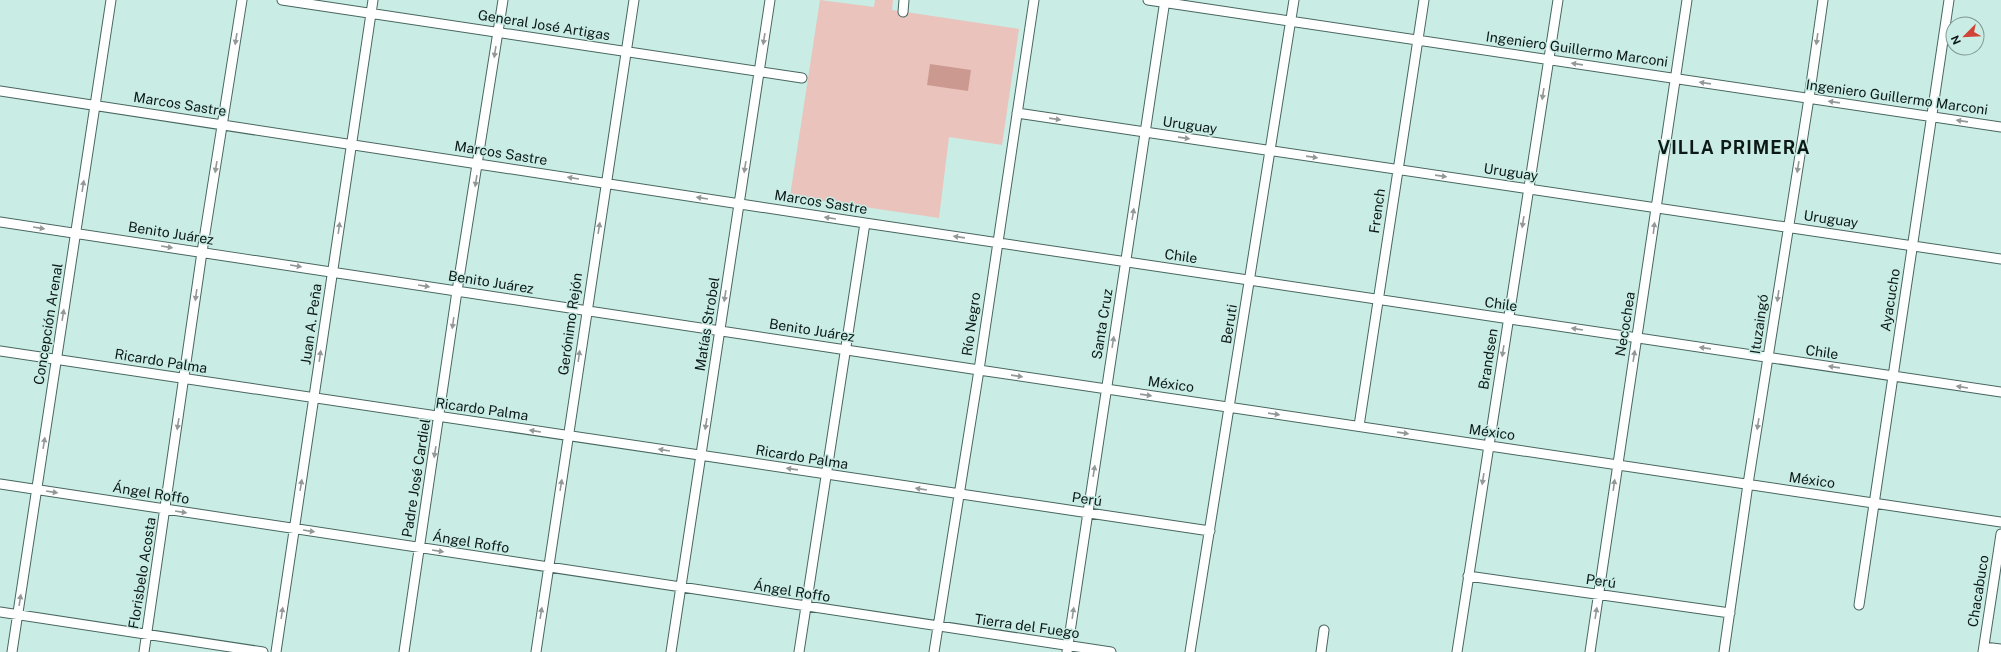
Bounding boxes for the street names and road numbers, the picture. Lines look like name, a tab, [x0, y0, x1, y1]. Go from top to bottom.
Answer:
street label: General José Artigas	[477, 7, 611, 43]
street label: Ingeniero Guillermo Marconi	[1485, 28, 1669, 70]
street label: Ingeniero Guillermo Marconi	[1805, 76, 1989, 118]
street label: Marcos Sastre	[132, 89, 228, 119]
street label: Uruguay	[1162, 113, 1219, 137]
street label: Marcos Sastre	[453, 138, 549, 168]
street label: Uruguay	[1483, 160, 1540, 184]
street label: Marcos Sastre	[773, 187, 869, 217]
street label: French	[1366, 187, 1388, 235]
street label: Uruguay	[1803, 207, 1860, 231]
street label: Benito Juárez	[127, 218, 215, 248]
street label: Chile	[1164, 246, 1199, 266]
street label: Concepción Arenal	[30, 262, 66, 386]
street label: Benito Juárez	[447, 267, 535, 297]
street label: Ayacucho	[1877, 267, 1903, 333]
street label: Gerónimo Rejón	[555, 272, 585, 376]
street label: Matías Strobel	[692, 276, 722, 372]
street label: Juan A. Peña	[297, 282, 325, 366]
street label: Santa Cruz	[1089, 287, 1116, 360]
street label: Río Negro	[959, 291, 983, 357]
street label: Necochea	[1612, 291, 1638, 357]
street label: Ituzaingó	[1747, 293, 1771, 355]
street label: Chile	[1484, 294, 1519, 314]
street label: Beruti	[1218, 303, 1240, 345]
street label: Benito Juárez	[768, 315, 856, 345]
street label: Brandsen	[1475, 327, 1501, 391]
street label: Chile	[1805, 342, 1840, 362]
street label: Ricardo Palma	[114, 346, 208, 376]
street label: México	[1147, 373, 1195, 395]
street label: Ricardo Palma	[435, 395, 529, 423]
street label: Padre José Cardiel	[399, 418, 433, 538]
street label: México	[1468, 421, 1516, 443]
street label: Ricardo Palma	[755, 442, 849, 472]
street label: México	[1788, 469, 1836, 491]
street label: Ángel Roffo	[111, 478, 191, 507]
street label: Perú	[1071, 489, 1103, 509]
street label: Florisbelo Acosta	[125, 516, 159, 630]
street label: Ángel Roffo	[431, 527, 511, 556]
street label: Chacabuco	[1964, 554, 1992, 628]
street label: Perú	[1585, 571, 1617, 591]
street label: Ángel Roffo	[752, 576, 832, 605]
street label: Tierra del Fuego	[973, 611, 1081, 641]

